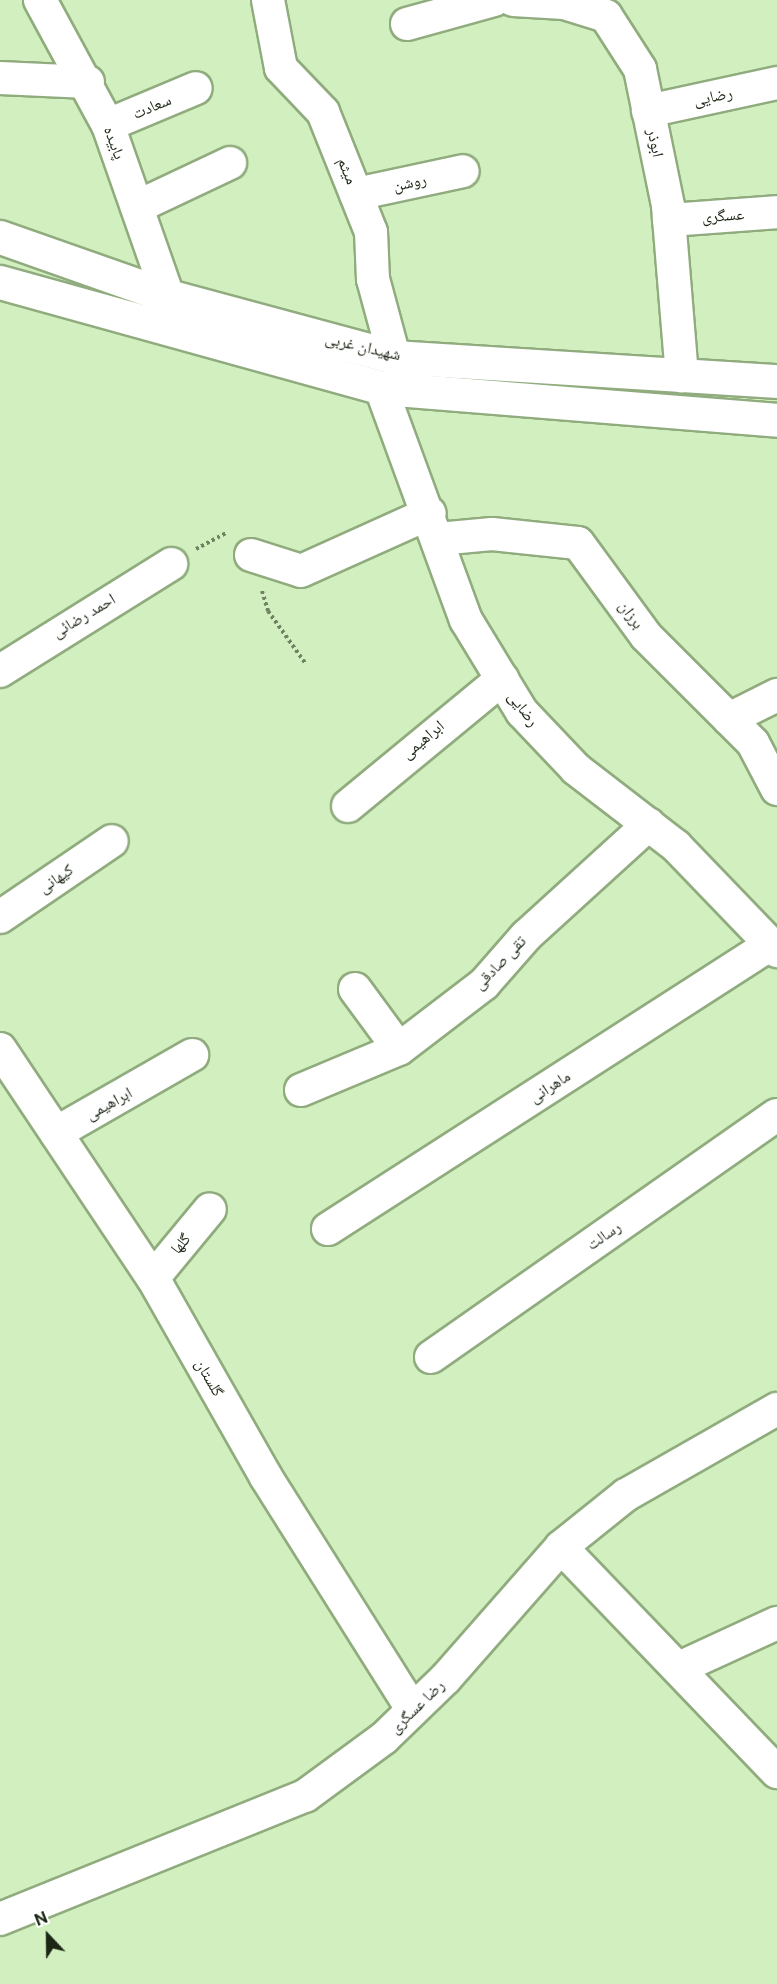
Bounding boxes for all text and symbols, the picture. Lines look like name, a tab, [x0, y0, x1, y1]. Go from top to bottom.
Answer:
street label: رضایی	[692, 84, 734, 110]
street label: سعادت	[130, 90, 174, 124]
street label: پابیده	[99, 124, 129, 162]
street label: ابوذر	[643, 127, 667, 159]
street label: میثم	[333, 155, 361, 187]
street label: روشن	[392, 170, 428, 196]
street label: عسگری	[701, 205, 745, 227]
street label: شهیدان غربی	[323, 329, 403, 365]
street label: احمد رضائی	[49, 590, 119, 642]
street label: برزان	[614, 597, 648, 633]
street label: رضایی	[504, 688, 542, 730]
street label: ابراهیمی	[398, 717, 448, 763]
street label: کیهانی	[35, 860, 77, 898]
street label: تقی صادقی	[470, 932, 530, 994]
street label: ماهرانی	[526, 1067, 574, 1107]
street label: ابراهیمی	[82, 1083, 136, 1125]
street label: رسالت	[583, 1217, 625, 1255]
street label: گلها	[167, 1230, 195, 1258]
street label: گلستان	[191, 1356, 227, 1400]
street label: رضا عسگری	[385, 1676, 449, 1738]
north arrow	[18, 1906, 78, 1966]
text: N	[32, 1908, 50, 1930]

